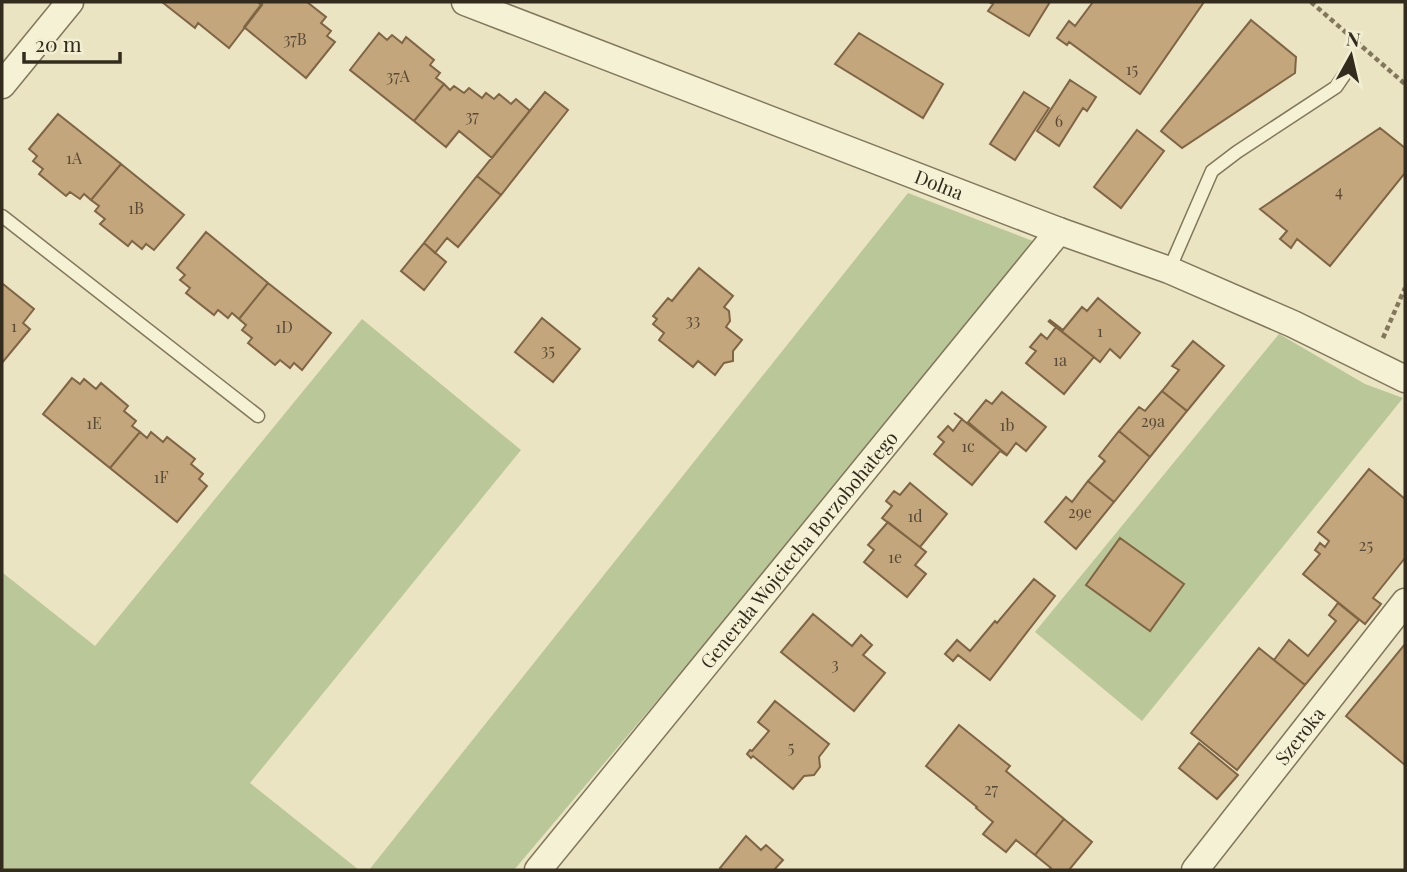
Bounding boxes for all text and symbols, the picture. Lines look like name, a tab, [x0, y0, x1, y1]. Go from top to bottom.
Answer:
scale bar	[24, 21, 121, 65]
north arrow	[1316, 21, 1386, 91]
text: N	[1345, 24, 1362, 52]
house number: 37B	[283, 28, 307, 49]
text: 20 m	[35, 29, 82, 57]
house number: 15	[1126, 58, 1138, 79]
house number: 37A	[386, 65, 411, 86]
house number: 37	[465, 105, 479, 126]
house number: 6	[1055, 110, 1063, 131]
house number: 1A	[66, 147, 83, 168]
street label: Dolna	[911, 163, 968, 205]
house number: 4	[1335, 180, 1343, 201]
house number: 1B	[128, 197, 144, 218]
house number: 33	[686, 309, 700, 330]
house number: 1	[11, 315, 17, 336]
house number: 1D	[275, 316, 293, 337]
house number: 1	[1097, 320, 1103, 341]
house number: 35	[541, 339, 555, 360]
house number: 1a	[1053, 349, 1067, 370]
house number: 29a	[1141, 410, 1165, 431]
house number: 1E	[86, 412, 102, 433]
house number: 1b	[1000, 414, 1014, 435]
street label: Generała Wojciecha Borzobohatego	[694, 425, 903, 673]
house number: 1c	[961, 435, 975, 456]
house number: 1F	[153, 466, 169, 487]
house number: 29e	[1068, 501, 1092, 522]
house number: 1d	[907, 505, 923, 526]
house number: 25	[1359, 534, 1373, 555]
house number: 1e	[888, 546, 902, 567]
house number: 3	[831, 653, 839, 674]
street label: Szeroka	[1268, 701, 1330, 770]
house number: 5	[788, 736, 794, 757]
house number: 27	[984, 778, 999, 799]

